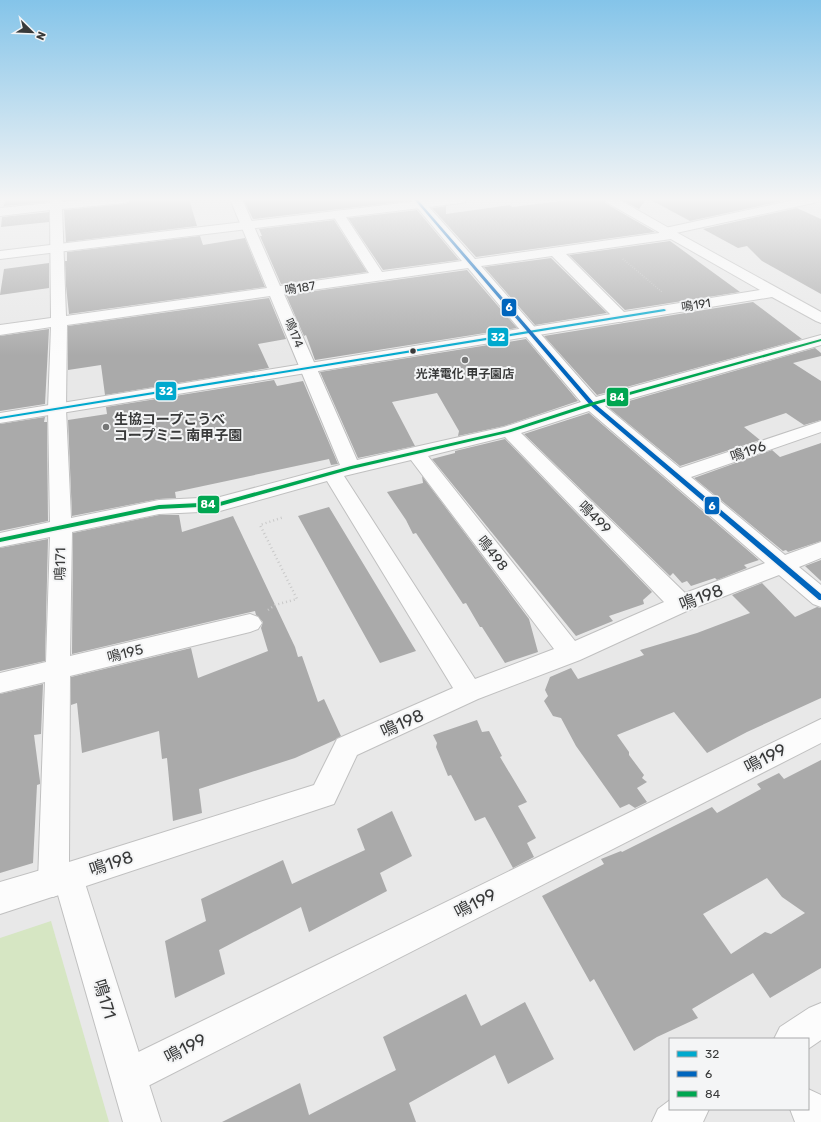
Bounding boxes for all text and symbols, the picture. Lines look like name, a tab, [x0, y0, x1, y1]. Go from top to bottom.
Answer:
north arrow	[12, 12, 52, 52]
text: N	[33, 30, 48, 42]
street label: 鳴187	[284, 279, 316, 297]
street label: 鳴191	[680, 296, 712, 314]
line badge: 6	[501, 298, 517, 317]
text: 6	[505, 301, 513, 314]
street label: 鳴174	[282, 316, 307, 350]
line badge: 32	[487, 327, 509, 347]
text: 32	[491, 331, 505, 344]
unlabelled marker	[408, 346, 418, 356]
marker: 光洋電化 甲子園店	[460, 355, 470, 365]
place label: 光洋電化 甲子園店	[416, 367, 514, 381]
line badge: 32	[155, 381, 177, 401]
text: 32	[159, 385, 173, 398]
line badge: 84	[606, 387, 629, 407]
text: 84	[610, 391, 625, 404]
place label: 生協コープこうべ コープミニ 南甲子園	[114, 411, 242, 444]
marker: 生協コープこうべ コープミニ 南甲子園	[101, 422, 111, 432]
street label: 鳴196	[728, 437, 768, 465]
line badge: 84	[197, 495, 220, 514]
line badge: 6	[704, 496, 720, 515]
street label: 鳴499	[575, 497, 615, 537]
text: 84	[201, 498, 216, 511]
text: 6	[708, 500, 716, 513]
street label: 鳴498	[474, 532, 512, 574]
street label: 鳴171	[52, 547, 69, 581]
street label: 鳴198	[676, 580, 726, 614]
street label: 鳴195	[105, 641, 145, 666]
street label: 鳴198	[377, 705, 427, 741]
street label: 鳴199	[741, 739, 789, 777]
street label: 鳴198	[86, 847, 136, 879]
street label: 鳴199	[451, 884, 499, 922]
street label: 鳴171	[90, 977, 120, 1021]
street label: 鳴199	[161, 1029, 209, 1067]
legend	[669, 1038, 809, 1110]
text: 32	[705, 1047, 719, 1061]
text: 6	[705, 1067, 712, 1081]
text: 84	[705, 1087, 721, 1101]

